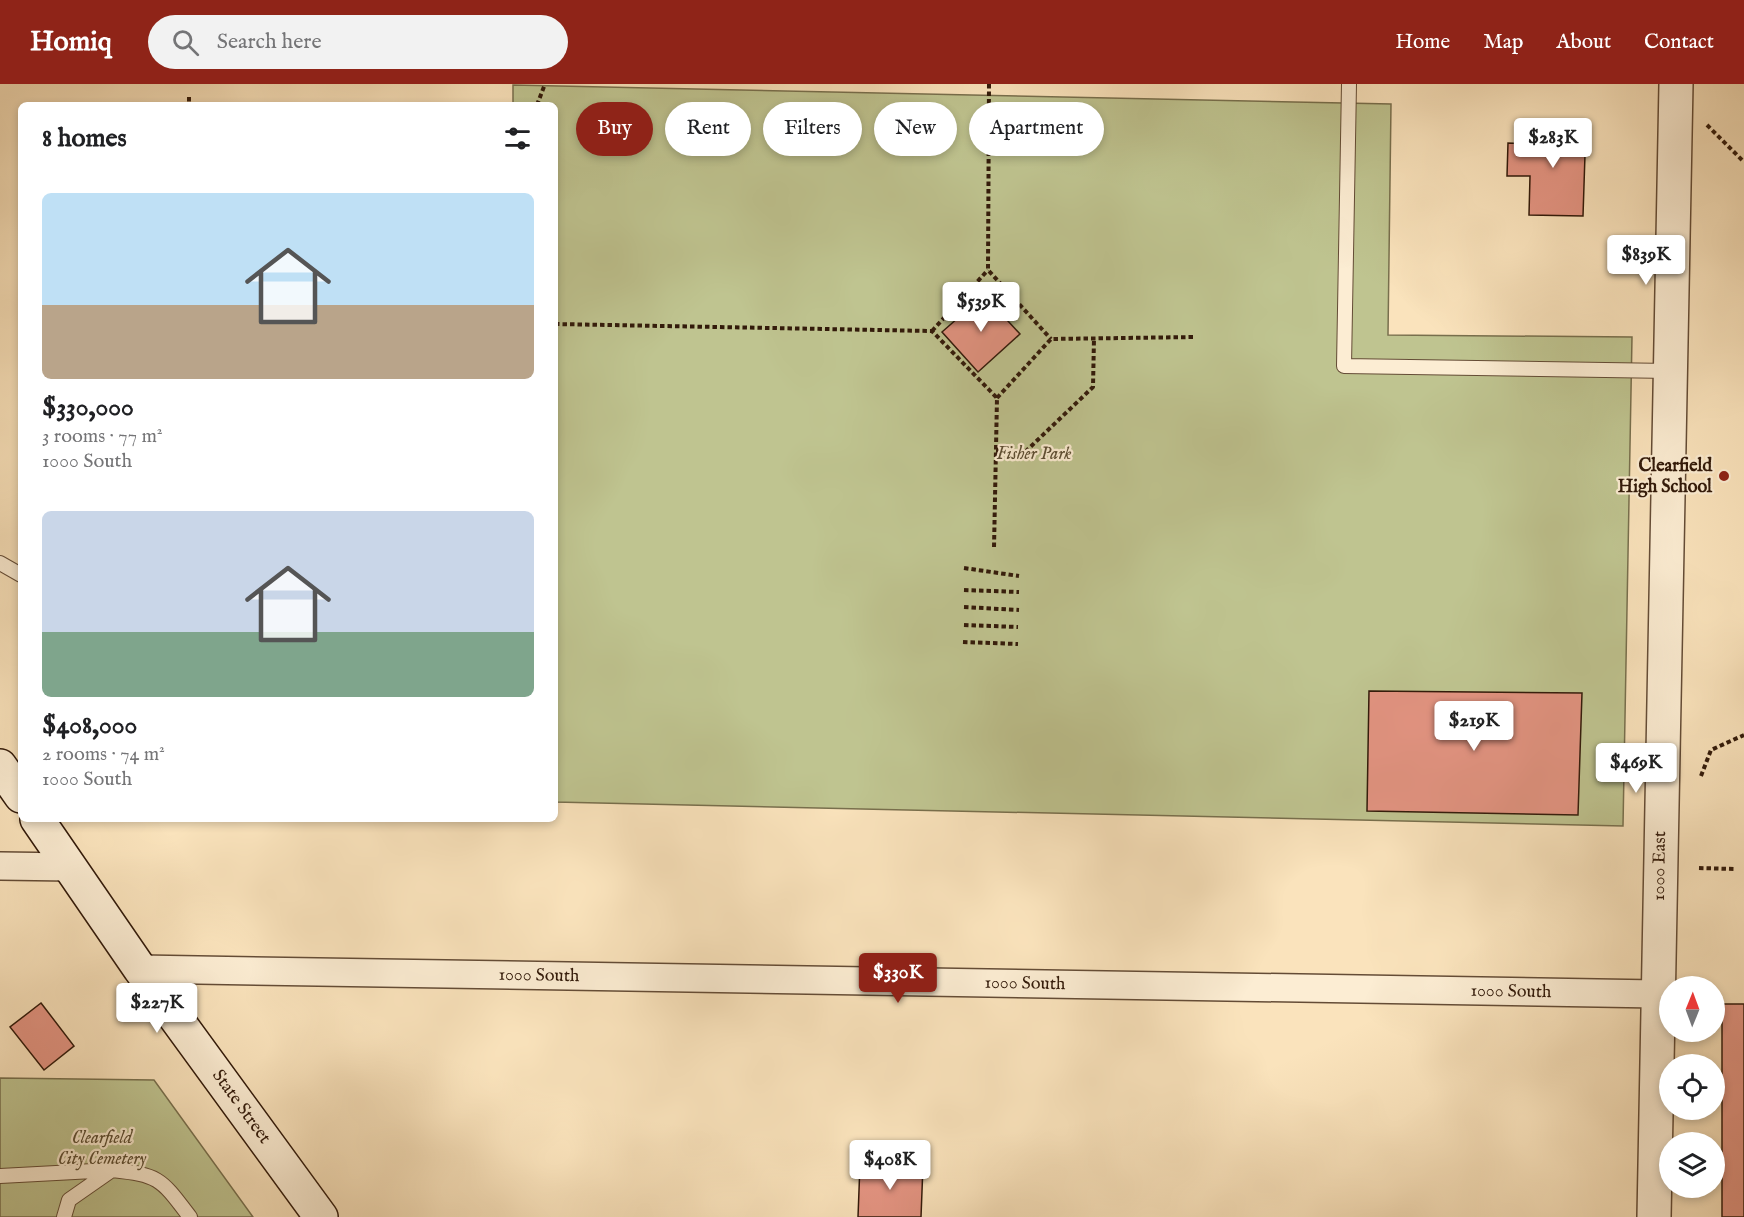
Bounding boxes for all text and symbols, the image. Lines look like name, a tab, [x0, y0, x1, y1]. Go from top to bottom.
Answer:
search box	[148, 15, 568, 69]
text: Homiq	[30, 25, 112, 60]
icon: search	[169, 26, 202, 59]
text: Search here	[217, 28, 322, 56]
text: Home	[1395, 29, 1450, 56]
text: Map	[1483, 29, 1523, 56]
text: About	[1556, 29, 1611, 56]
text: Contact	[1644, 29, 1714, 56]
chip: Buy	[576, 102, 653, 156]
chip: Rent	[665, 102, 751, 156]
chip: Filters	[763, 102, 862, 156]
chip: New	[874, 102, 957, 156]
chip: Apartment	[969, 102, 1104, 156]
pin: $283K	[1511, 118, 1595, 169]
text: 8 homes	[42, 122, 127, 155]
icon: filters	[501, 122, 534, 155]
text: $283K	[1528, 125, 1578, 150]
icon: home	[234, 232, 342, 340]
pin: $839K	[1604, 235, 1688, 286]
text: $839K	[1621, 242, 1671, 267]
pin: $539K	[939, 282, 1023, 333]
text: $539K	[957, 289, 1005, 314]
text: $330,000	[42, 391, 134, 424]
text: 3 rooms · 77 m²	[42, 424, 162, 449]
park label: Fisher Park	[997, 443, 1071, 466]
text: 1000 South	[42, 449, 132, 474]
place label: Clearfield High School	[1618, 455, 1713, 499]
marker: Clearfield High School	[1717, 469, 1731, 483]
icon: home	[234, 550, 342, 658]
pin: $219K	[1432, 701, 1516, 752]
text: $219K	[1448, 708, 1500, 733]
text: $408,000	[42, 709, 137, 742]
text: 2 rooms · 74 m²	[42, 742, 165, 767]
pin: $469K	[1594, 743, 1678, 794]
text: $469K	[1610, 750, 1662, 775]
text: 1000 South	[42, 767, 132, 792]
street label: 1000 East	[1648, 831, 1672, 901]
pin: $330K	[856, 953, 940, 1004]
text: $330K	[873, 960, 923, 985]
street label: 1000 South	[498, 964, 580, 988]
street label: 1000 South	[984, 972, 1066, 996]
north arrow	[1659, 976, 1725, 1042]
map controls	[1659, 976, 1725, 1198]
street label: 1000 South	[1470, 980, 1552, 1004]
pin: $227K	[115, 983, 199, 1034]
text: $227K	[130, 990, 184, 1015]
button: locate	[1659, 1054, 1725, 1120]
street label: State Street	[206, 1065, 276, 1149]
park label: Clearfield City Cemetery	[58, 1127, 146, 1171]
button: layers	[1659, 1132, 1725, 1198]
pin: $408K	[848, 1140, 932, 1191]
text: $408K	[863, 1147, 917, 1172]

